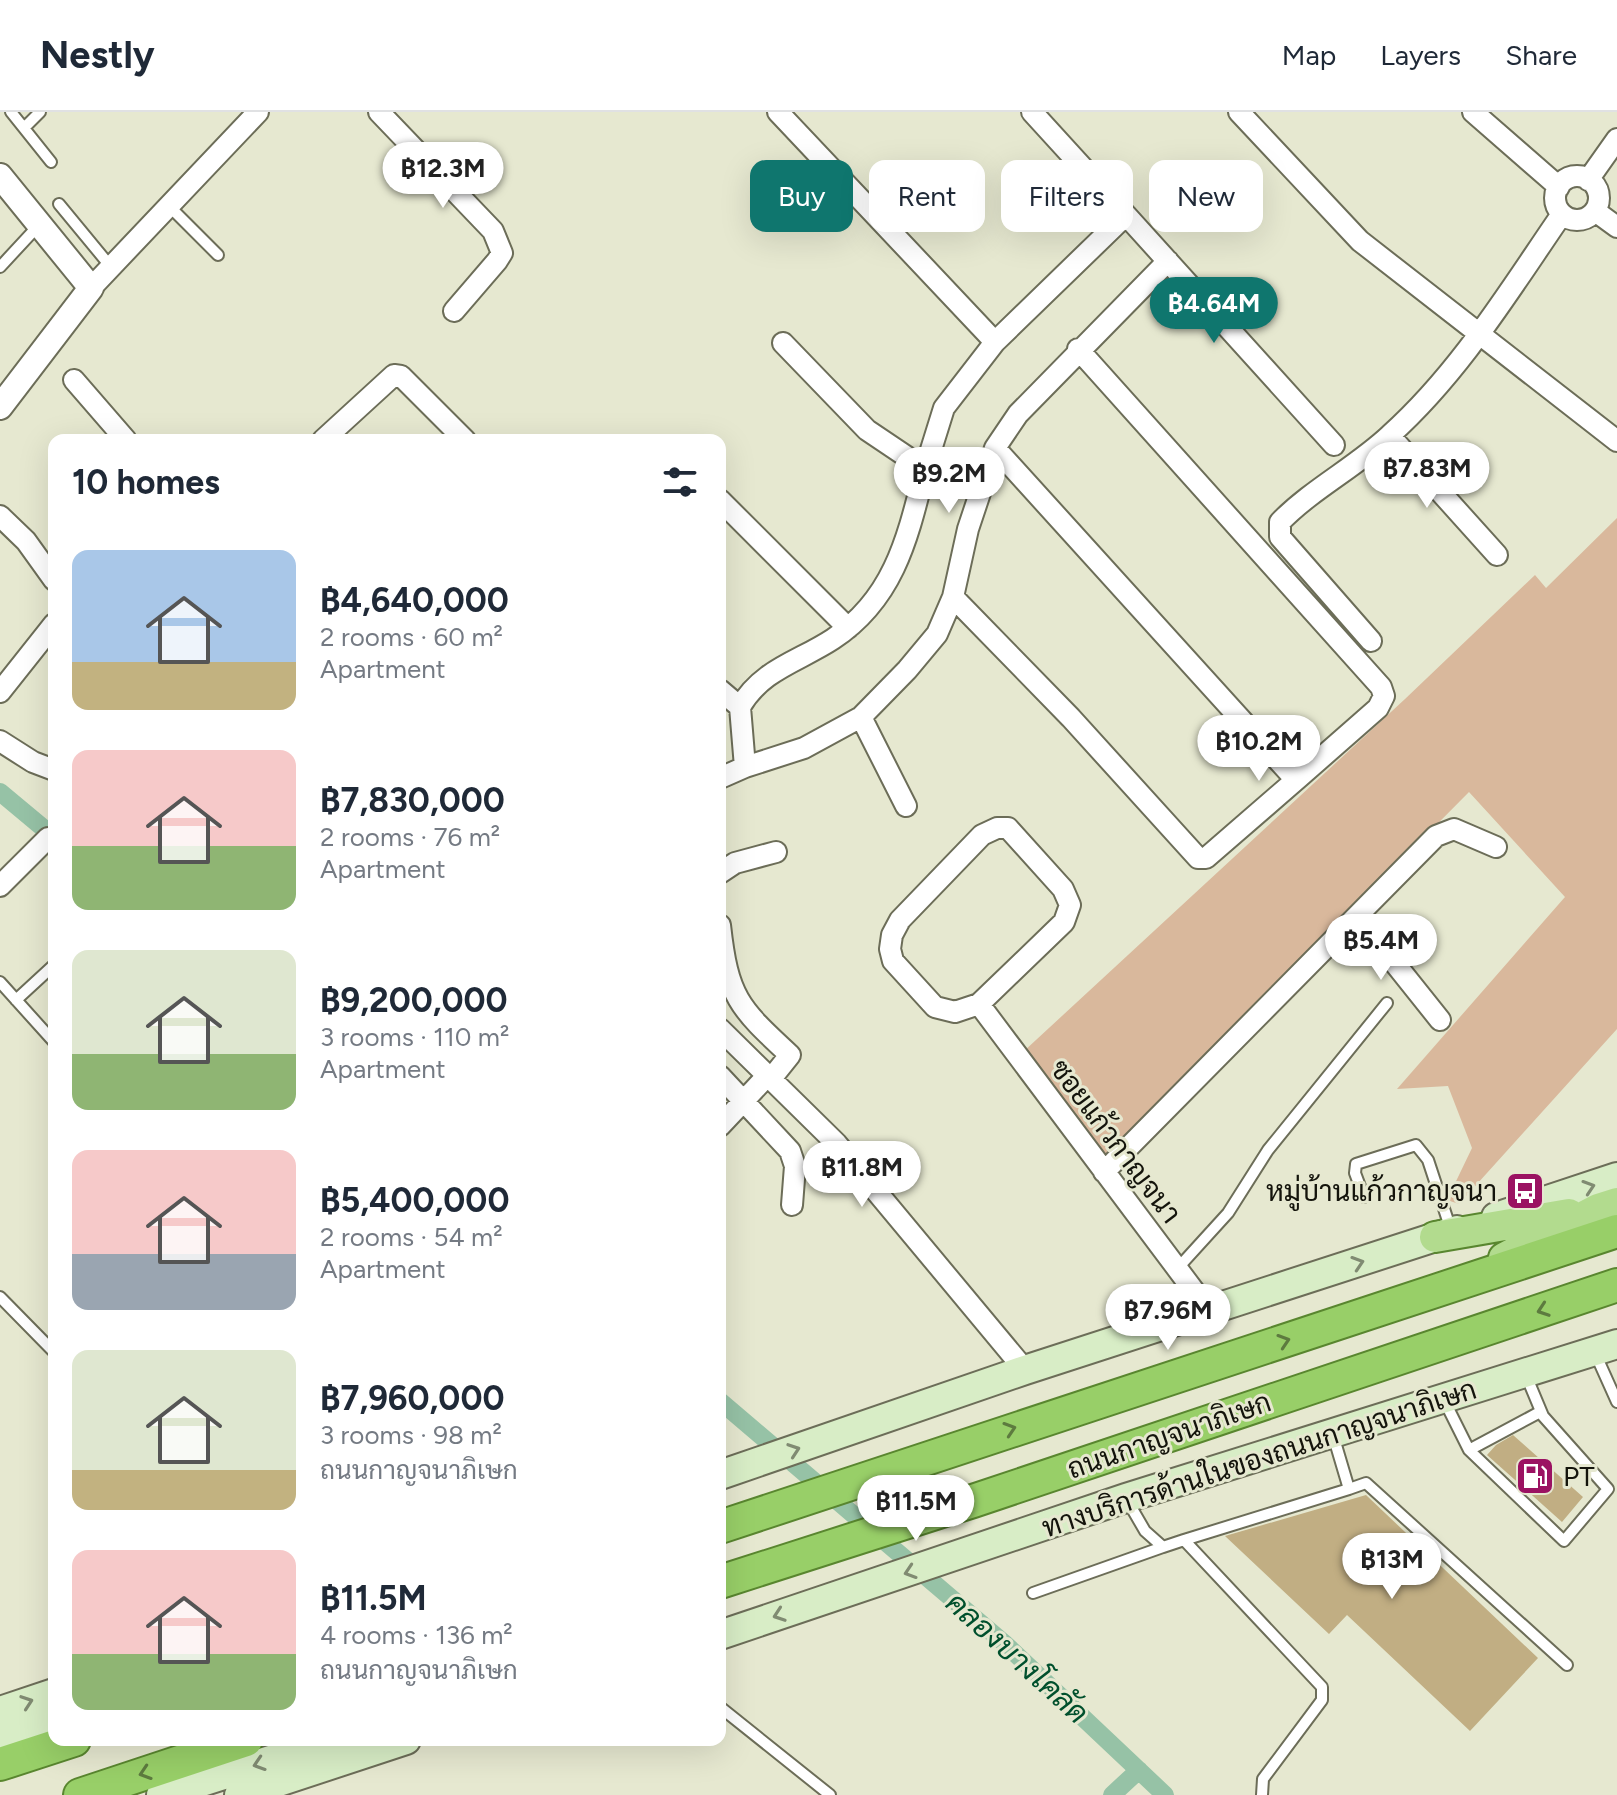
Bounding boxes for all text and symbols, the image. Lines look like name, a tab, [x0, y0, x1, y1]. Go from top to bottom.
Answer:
text: Nestly	[40, 32, 155, 78]
text: Map	[1282, 38, 1336, 72]
text: Layers	[1380, 38, 1461, 72]
text: Share	[1505, 38, 1577, 72]
pin: ฿12.3M	[378, 142, 508, 210]
text: ฿12.3M	[401, 152, 485, 184]
chip: Buy	[750, 160, 853, 232]
chip: Rent	[869, 160, 985, 232]
chip: Filters	[1001, 160, 1133, 232]
chip: New	[1149, 160, 1263, 232]
pin: ฿4.64M	[1149, 277, 1279, 345]
text: ฿4.64M	[1168, 287, 1260, 319]
pin: ฿7.83M	[1362, 442, 1492, 510]
pin: ฿9.2M	[893, 447, 1005, 515]
text: ฿7.83M	[1382, 452, 1472, 484]
text: ฿9.2M	[912, 457, 986, 489]
icon: filters	[658, 460, 702, 504]
text: 10 homes	[72, 462, 220, 503]
text: ฿4,640,000	[320, 580, 509, 621]
icon: home	[136, 582, 232, 678]
text: 2 rooms · 60 m²	[320, 621, 503, 653]
text: Apartment	[320, 653, 446, 685]
pin: ฿10.2M	[1194, 715, 1324, 783]
text: ฿10.2M	[1215, 725, 1303, 757]
text: ฿7,830,000	[320, 780, 505, 821]
icon: home	[136, 782, 232, 878]
text: 2 rooms · 76 m²	[320, 821, 500, 853]
text: Apartment	[320, 853, 446, 885]
pin: ฿5.4M	[1325, 914, 1437, 982]
text: ฿5.4M	[1343, 924, 1419, 956]
text: ฿9,200,000	[320, 980, 508, 1021]
icon: home	[136, 982, 232, 1078]
text: 3 rooms · 110 m²	[320, 1021, 509, 1053]
street label: ซอยแก้วกาญจนา	[1043, 1052, 1189, 1230]
text: Apartment	[320, 1053, 446, 1085]
pin: ฿11.8M	[797, 1141, 927, 1209]
text: ฿11.8M	[821, 1151, 903, 1183]
bus stop icon: หมู่บ้านแก้วกาญจนา	[1504, 1170, 1546, 1212]
place label: หมู่บ้านแก้วกาญจนา	[1266, 1173, 1497, 1211]
text: ฿5,400,000	[320, 1180, 509, 1221]
one-way arrow	[1581, 1180, 1595, 1196]
icon: home	[136, 1182, 232, 1278]
text: 2 rooms · 54 m²	[320, 1221, 503, 1253]
text: Apartment	[320, 1253, 446, 1285]
one-way arrow	[1350, 1256, 1364, 1272]
pin: ฿7.96M	[1103, 1284, 1233, 1352]
text: ฿7.96M	[1123, 1294, 1213, 1326]
one-way arrow	[1537, 1300, 1551, 1316]
one-way arrow	[1276, 1334, 1290, 1350]
street label: ทางบริการด้านในของถนนกาญจนาภิเษก	[1037, 1370, 1481, 1545]
text: ฿7,960,000	[320, 1378, 504, 1419]
icon: home	[136, 1382, 232, 1478]
street label: ถนนกาญจนาภิเษก	[1063, 1384, 1276, 1487]
text: 3 rooms · 98 m²	[320, 1419, 502, 1451]
one-way arrow	[1002, 1423, 1016, 1439]
one-way arrow	[786, 1443, 800, 1459]
text: ถนนกาญจนาภิเษก	[320, 1454, 518, 1486]
fuel station icon: PT	[1514, 1455, 1556, 1497]
place label: PT	[1563, 1459, 1595, 1493]
pin: ฿11.5M	[851, 1475, 981, 1543]
text: ฿11.5M	[875, 1485, 957, 1517]
pin: ฿13M	[1345, 1533, 1439, 1601]
text: ฿13M	[1360, 1543, 1424, 1575]
one-way arrow	[903, 1563, 917, 1579]
text: ฿11.5M	[320, 1578, 427, 1619]
icon: home	[136, 1582, 232, 1678]
water label: คลองบางโคลัด	[938, 1583, 1097, 1731]
one-way arrow	[772, 1606, 786, 1622]
text: 4 rooms · 136 m²	[320, 1619, 513, 1651]
text: ถนนกาญจนาภิเษก	[320, 1654, 518, 1686]
one-way arrow	[19, 1695, 33, 1712]
one-way arrow	[252, 1754, 266, 1770]
one-way arrow	[139, 1764, 153, 1780]

